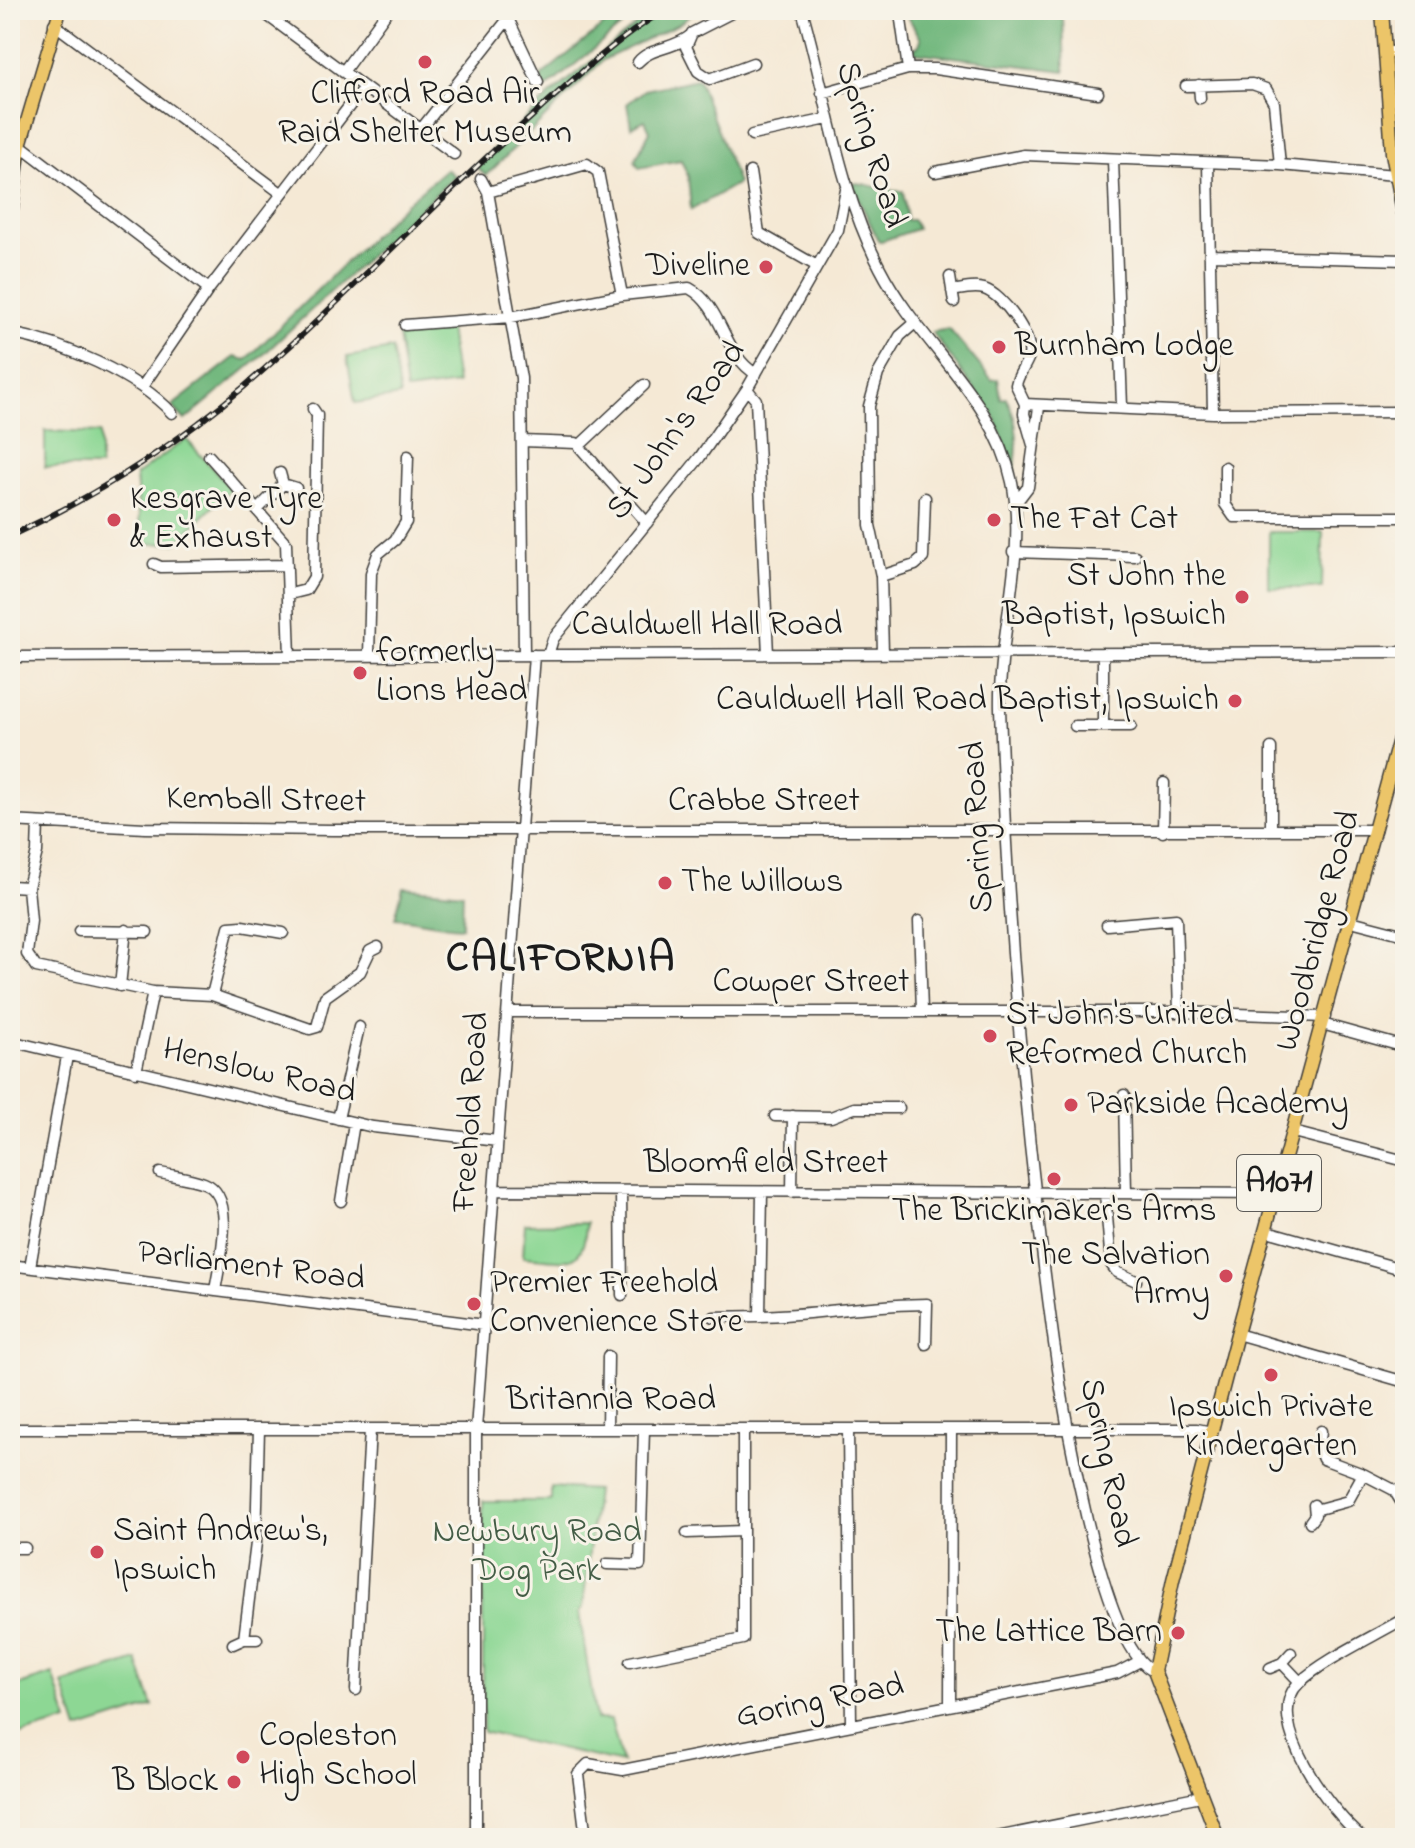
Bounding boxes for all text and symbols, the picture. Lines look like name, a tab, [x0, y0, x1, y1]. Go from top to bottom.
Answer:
marker: Clifford Road Air Raid Shelter Museum	[416, 53, 434, 71]
street label: Spring Road	[821, 56, 919, 234]
place label: Clifford Road Air Raid Shelter Museum	[278, 70, 572, 159]
place label: Diveline	[645, 242, 751, 292]
marker: Diveline	[757, 258, 775, 276]
place label: Burnham Lodge	[1014, 322, 1235, 372]
street label: St John's Road	[595, 331, 759, 531]
marker: Burnham Lodge	[990, 338, 1008, 356]
place label: Kesgrave Tyre & Exhaust	[130, 475, 323, 564]
place label: The Fat Cat	[1010, 495, 1178, 545]
marker: Kesgrave Tyre & Exhaust	[105, 511, 123, 529]
marker: The Fat Cat	[985, 511, 1003, 529]
place label: St John the Baptist, Ipswich	[1001, 552, 1227, 641]
marker: St John the Baptist, Ipswich	[1233, 588, 1251, 606]
street label: Cauldwell Hall Road	[572, 601, 842, 651]
place label: formerly Lions Head	[376, 628, 527, 717]
marker: formerly Lions Head	[351, 664, 369, 682]
place label: Cauldwell Hall Road Baptist, Ipswich	[716, 676, 1219, 726]
marker: Cauldwell Hall Road Baptist, Ipswich	[1226, 692, 1244, 710]
street label: Spring Road	[950, 740, 1008, 914]
street label: Kemball Street	[166, 774, 366, 828]
street label: Crabbe Street	[668, 777, 860, 827]
street label: Woodbridge Road	[1263, 805, 1375, 1057]
place label: The Willows	[681, 858, 843, 908]
marker: The Willows	[656, 874, 674, 892]
district label: CALIFORNIA	[446, 929, 676, 990]
street label: Cowper Street	[712, 958, 910, 1008]
place label: St John's United Reformed Church	[1006, 991, 1247, 1080]
street label: Freehold Road	[440, 1010, 504, 1215]
street label: Henslow Road	[157, 1025, 361, 1119]
marker: St John's United Reformed Church	[981, 1027, 999, 1045]
place label: Parkside Academy	[1087, 1080, 1349, 1130]
marker: Parkside Academy	[1062, 1096, 1080, 1114]
street label: Bloomfield Street	[643, 1139, 888, 1189]
road number: A1071	[1237, 1155, 1321, 1211]
marker: The Brickimaker's Arms	[1045, 1170, 1063, 1188]
place label: The Brickimaker's Arms	[892, 1187, 1216, 1237]
street label: Parliament Road	[134, 1228, 368, 1306]
place label: The Salvation Army	[1021, 1231, 1210, 1320]
place label: Premier Freehold Convenience Store	[490, 1259, 744, 1348]
marker: The Salvation Army	[1217, 1267, 1235, 1285]
marker: Premier Freehold Convenience Store	[465, 1295, 483, 1313]
marker: Ipswich Private Kindergarten	[1262, 1366, 1280, 1384]
street label: Spring Road	[1065, 1374, 1149, 1552]
street label: Britannia Road	[505, 1376, 716, 1426]
place label: Ipswich Private Kindergarten	[1169, 1383, 1374, 1472]
place label: Saint Andrew's, Ipswich	[113, 1507, 328, 1596]
park label: Newbury Road Dog Park	[433, 1508, 642, 1597]
marker: Saint Andrew's, Ipswich	[88, 1543, 106, 1561]
place label: The Lattice Barn	[935, 1608, 1162, 1658]
marker: The Lattice Barn	[1169, 1624, 1187, 1642]
street label: Goring Road	[732, 1661, 908, 1743]
place label: Copleston High School	[259, 1712, 417, 1801]
marker: Copleston High School	[234, 1748, 252, 1766]
place label: B Block	[111, 1757, 218, 1807]
marker: B Block	[225, 1773, 243, 1791]

